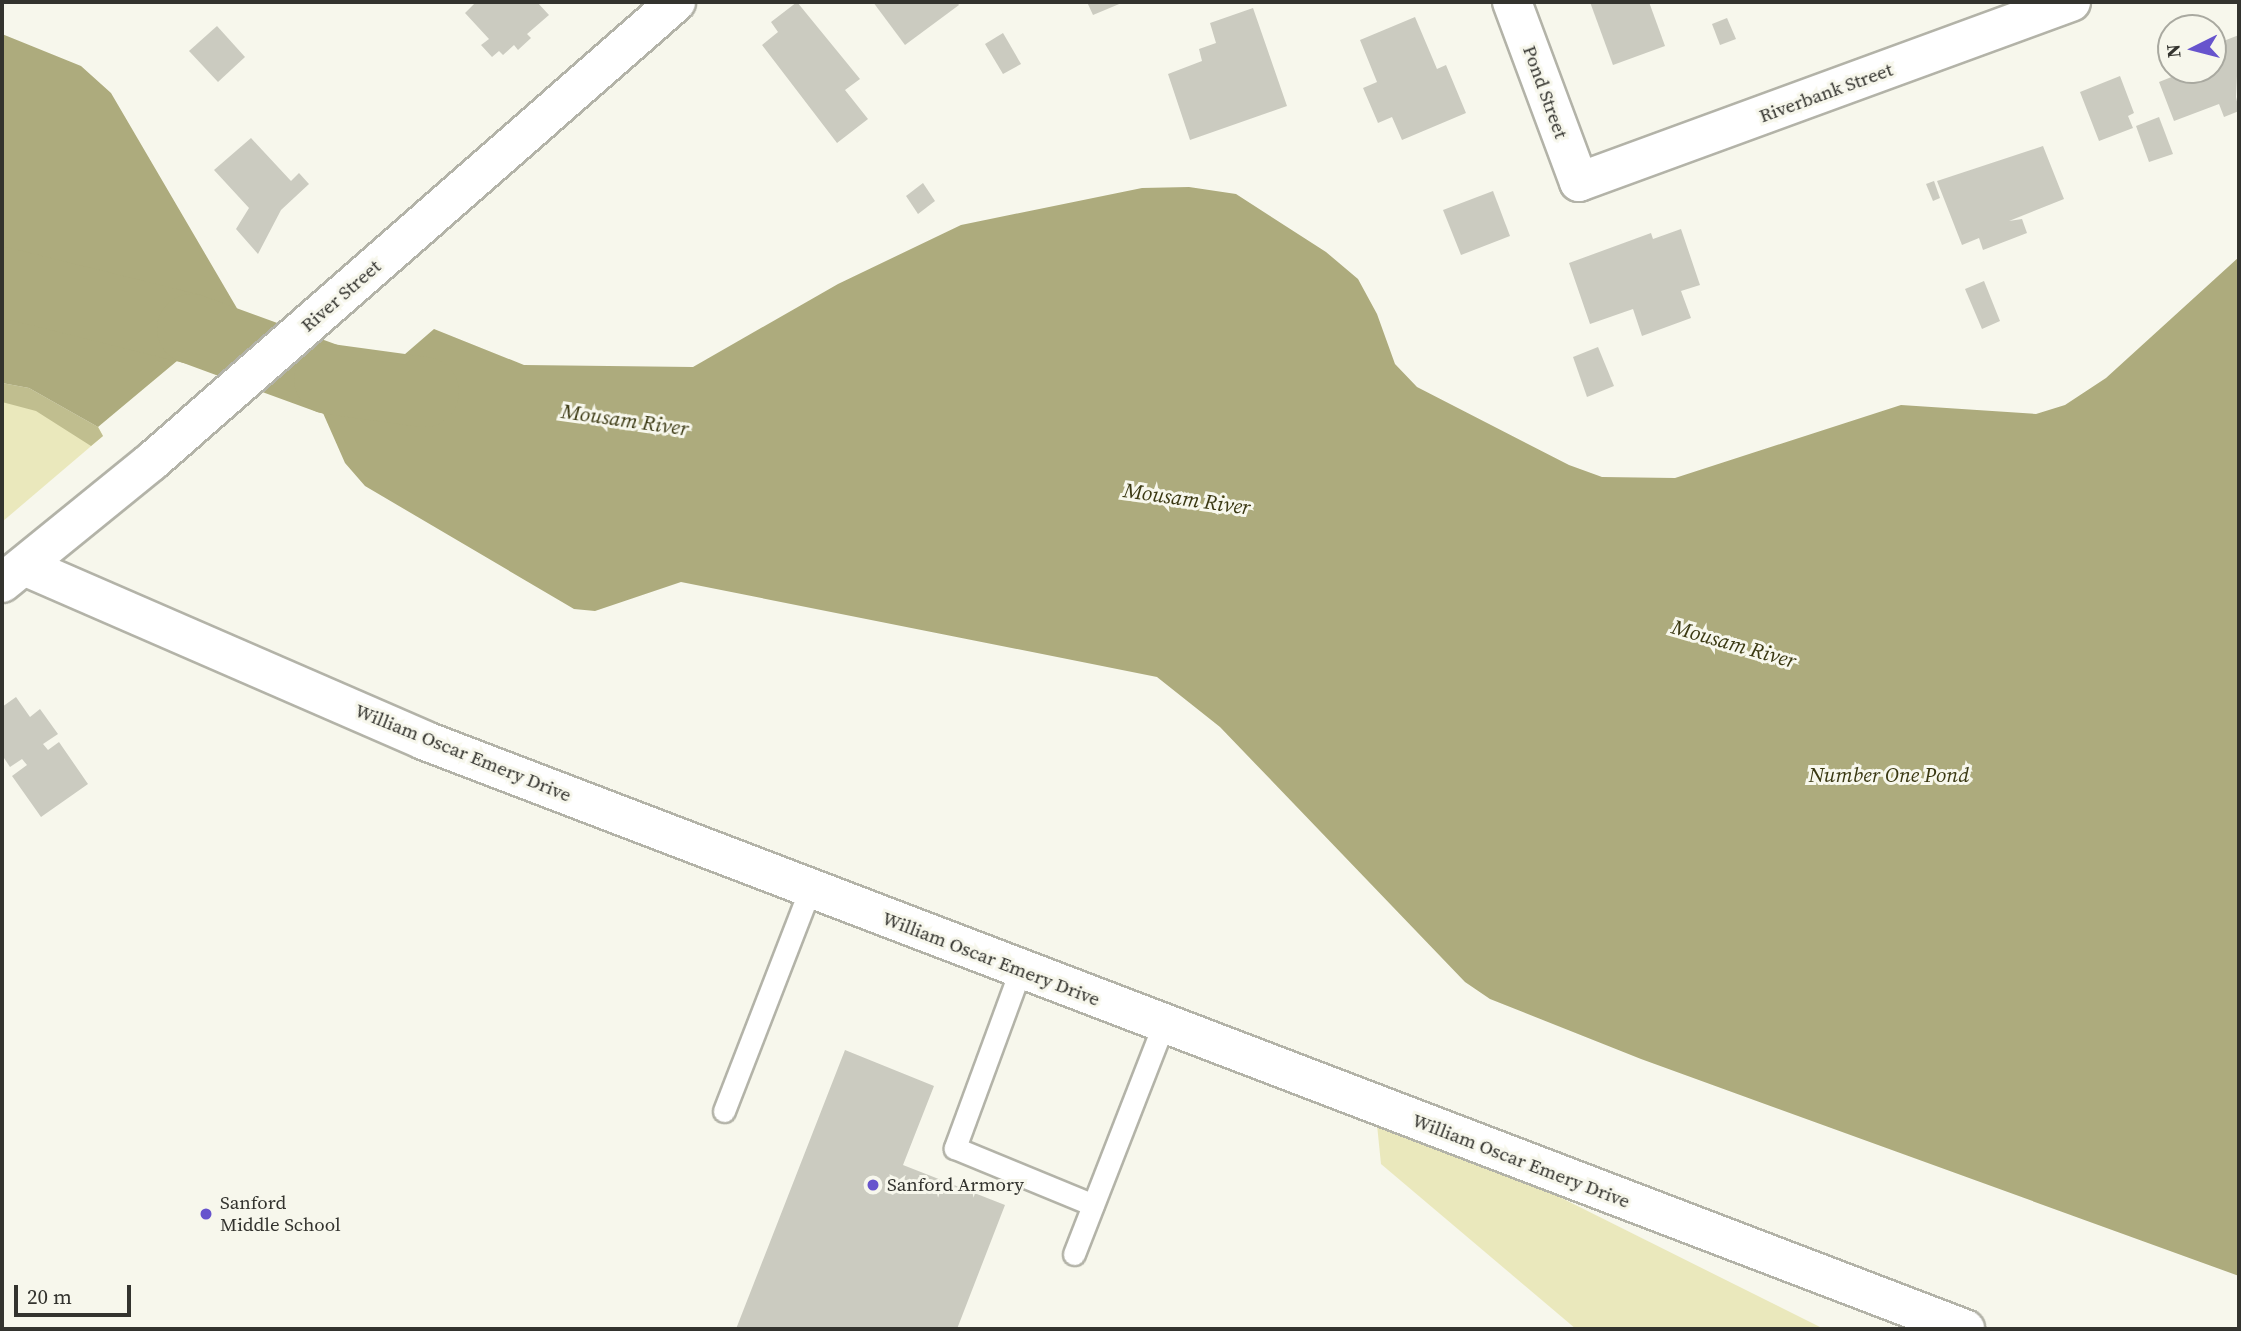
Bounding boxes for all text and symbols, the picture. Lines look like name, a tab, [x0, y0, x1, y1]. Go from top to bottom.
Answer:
north arrow	[2157, 14, 2227, 84]
street label: Pond Street	[1518, 42, 1572, 142]
text: N	[2159, 43, 2187, 59]
street label: Riverbank Street	[1756, 58, 1896, 128]
street label: River Street	[296, 255, 386, 337]
water label: Mousam River	[560, 399, 690, 441]
water label: Mousam River	[1122, 478, 1252, 520]
water label: Mousam River	[1669, 614, 1799, 674]
street label: William Oscar Emery Drive	[352, 699, 574, 807]
water label: Number One Pond	[1809, 762, 1969, 788]
street label: William Oscar Emery Drive	[879, 907, 1103, 1011]
street label: William Oscar Emery Drive	[1409, 1109, 1633, 1213]
place label: Sanford Armory	[887, 1174, 1024, 1196]
marker: Sanford Armory	[865, 1177, 881, 1193]
place label: Sanford Middle School	[220, 1192, 341, 1236]
marker: Sanford Middle School	[198, 1206, 214, 1222]
scale bar	[18, 1272, 135, 1316]
text: 20 m	[27, 1282, 72, 1311]

